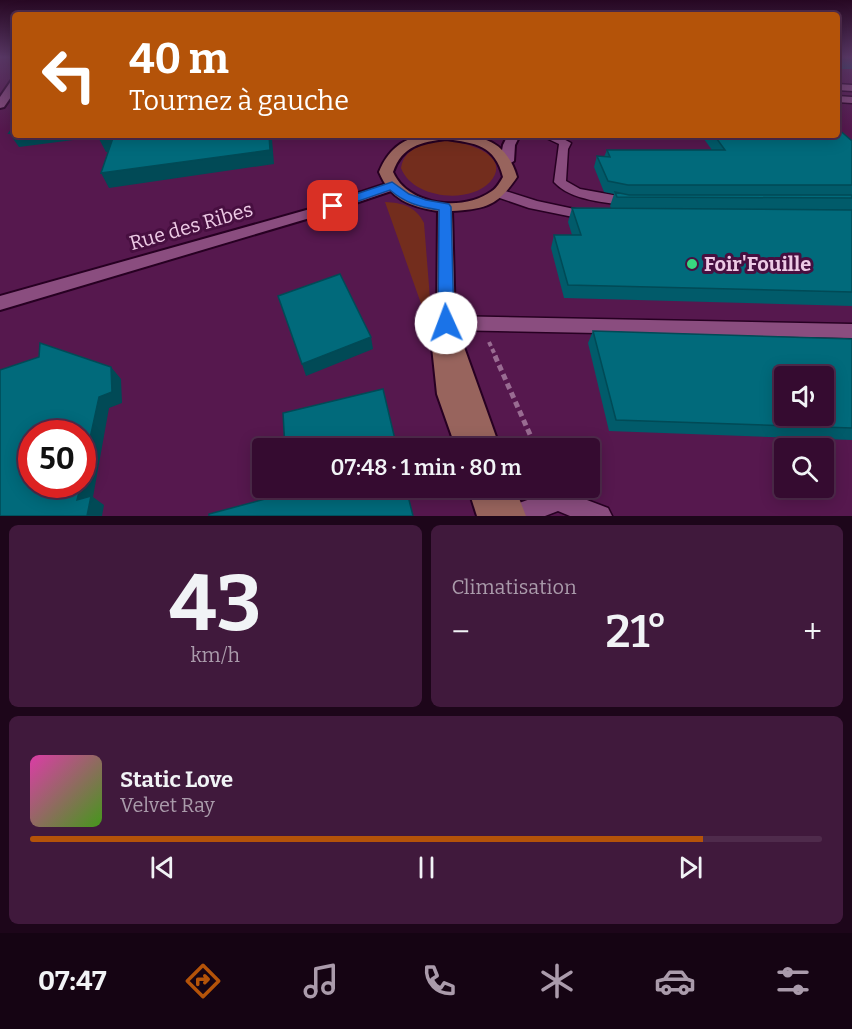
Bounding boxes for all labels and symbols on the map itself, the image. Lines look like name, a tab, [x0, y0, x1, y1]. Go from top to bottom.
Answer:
pin	[307, 180, 358, 231]
street label: Rue des Ribes	[126, 197, 256, 255]
place label: Foir'Fouille	[704, 252, 811, 276]
marker: Foir'Fouille	[685, 257, 699, 271]
position arrow	[414, 291, 478, 355]
speed limit sign: 50	[18, 420, 96, 498]

